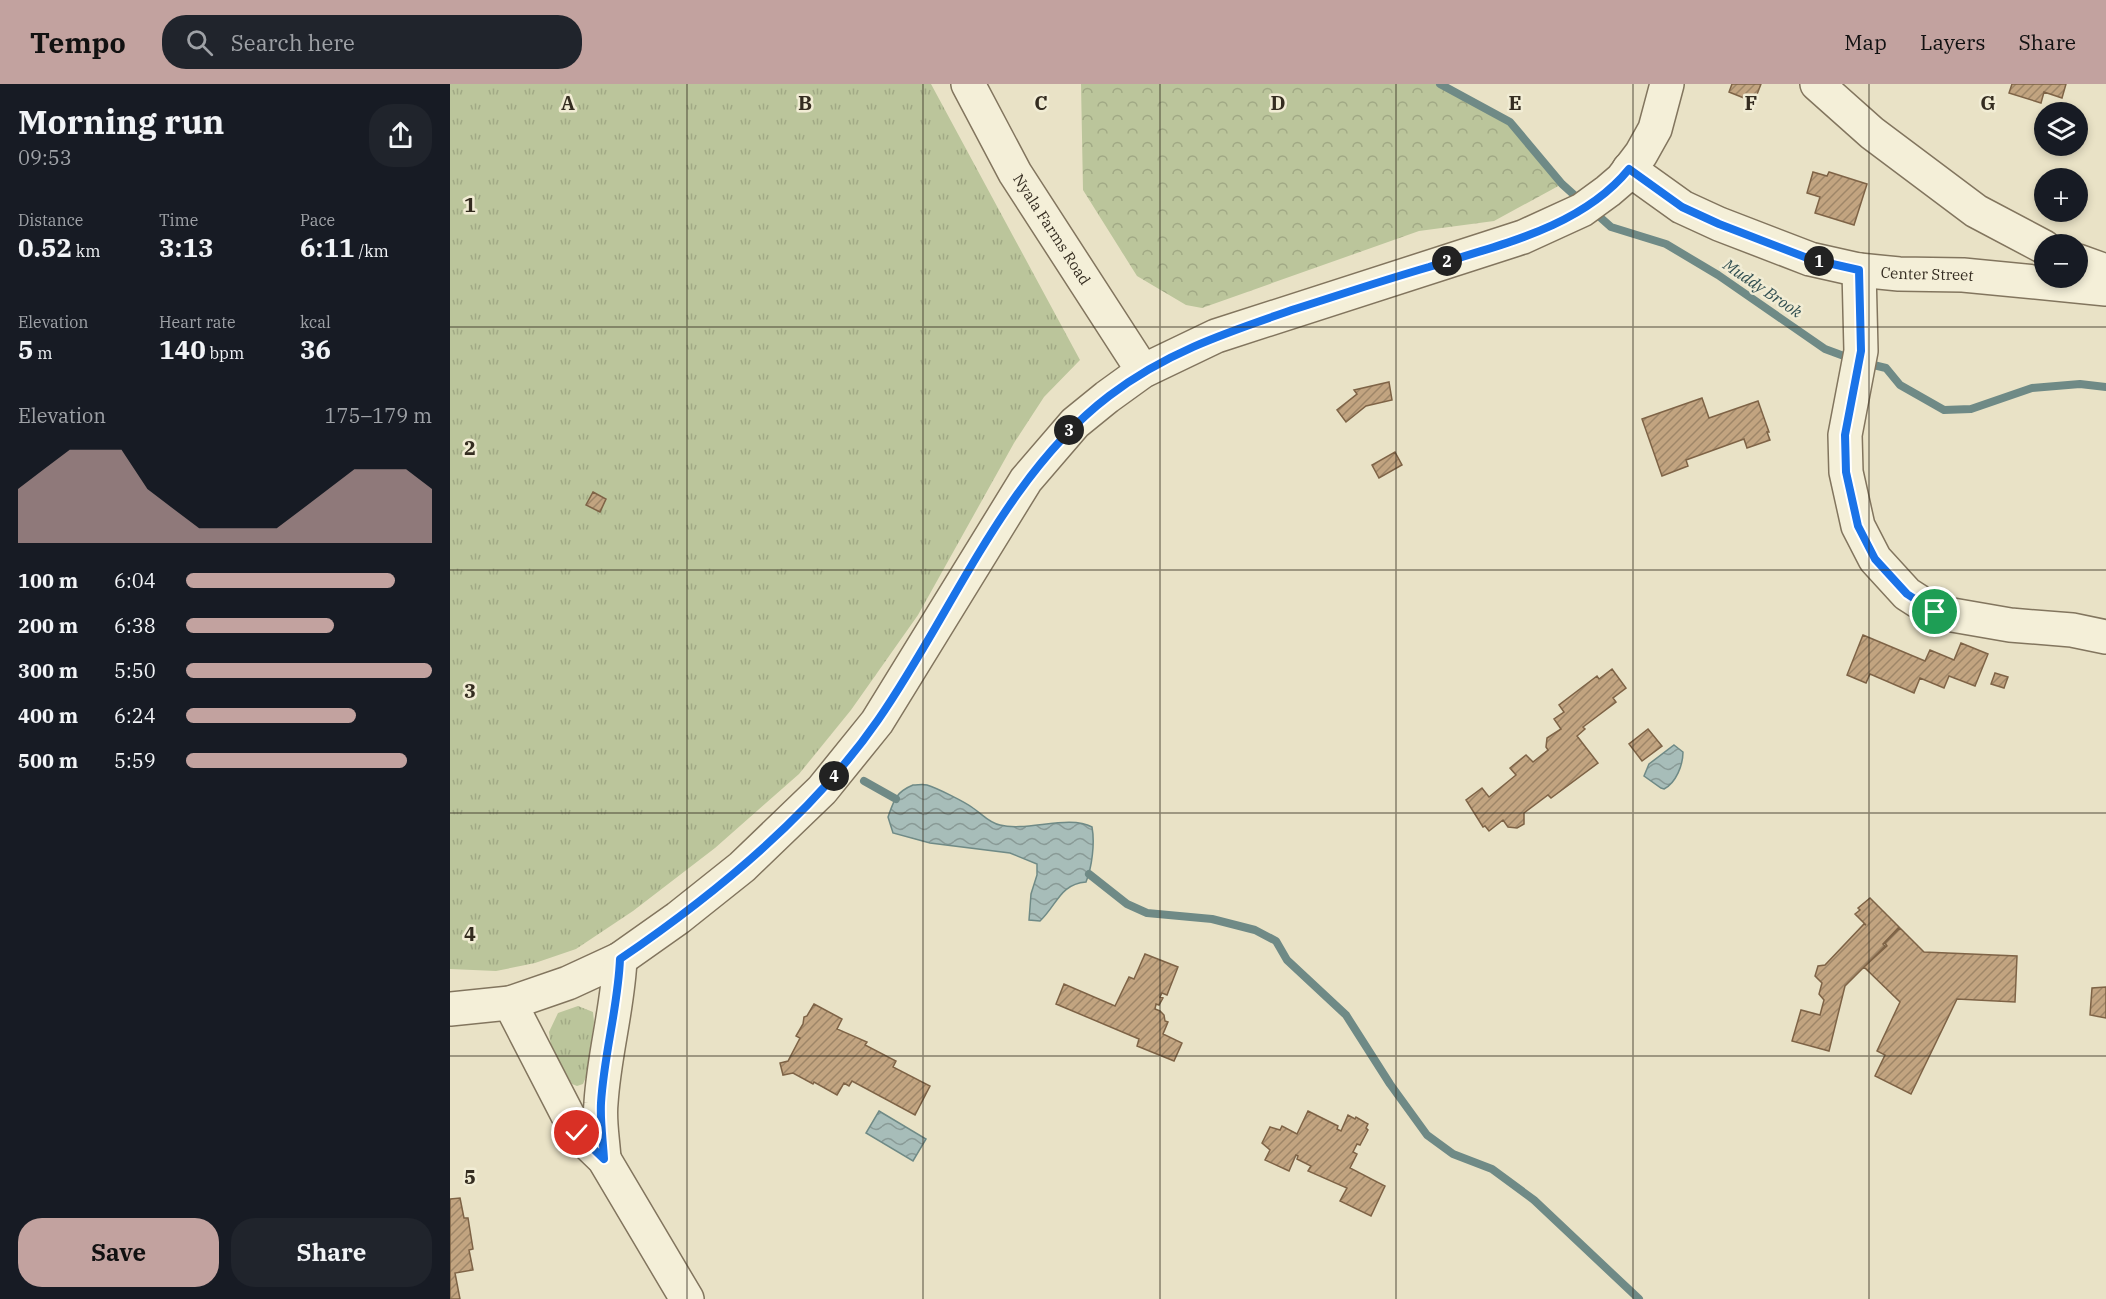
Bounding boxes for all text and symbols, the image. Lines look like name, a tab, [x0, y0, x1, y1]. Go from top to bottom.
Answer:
search box	[162, 15, 582, 69]
text: Tempo	[30, 24, 126, 61]
icon: search	[183, 26, 216, 59]
text: Search here	[231, 28, 355, 57]
text: Map	[1844, 28, 1887, 56]
text: Layers	[1920, 28, 1986, 56]
text: Share	[2019, 28, 2076, 56]
text: A	[561, 89, 575, 116]
text: B	[798, 89, 812, 116]
text: C	[1034, 89, 1048, 116]
text: D	[1270, 89, 1286, 116]
text: E	[1508, 89, 1522, 116]
text: F	[1745, 89, 1757, 116]
text: G	[1980, 89, 1996, 116]
text: Morning run	[18, 100, 224, 143]
map controls	[2034, 102, 2088, 288]
button: layers	[2034, 102, 2088, 156]
button: share	[369, 104, 432, 167]
text: 09:53	[18, 144, 72, 171]
button: +	[2034, 168, 2088, 222]
street label: Nyala Farms Road	[1009, 170, 1095, 288]
text: 1	[464, 191, 476, 218]
text: Distance	[18, 210, 83, 230]
text: Time	[159, 210, 198, 230]
text: Pace	[300, 210, 335, 230]
text: 0.52	[18, 230, 72, 264]
text: 3:13	[159, 230, 214, 264]
text: 6:11	[300, 230, 355, 264]
button: −	[2034, 234, 2088, 288]
text: km	[72, 241, 100, 261]
text: /km	[355, 241, 389, 261]
pin: 2	[1432, 246, 1462, 276]
pin: 1	[1804, 246, 1834, 276]
text: 2	[1442, 251, 1452, 271]
text: 1	[1814, 251, 1824, 271]
water label: Muddy Brook	[1719, 254, 1807, 322]
street label: Center Street	[1880, 262, 1975, 285]
text: Elevation	[18, 312, 88, 332]
text: Heart rate	[159, 312, 236, 332]
text: kcal	[300, 312, 331, 332]
text: 5	[18, 332, 34, 366]
text: 140	[159, 332, 206, 366]
text: 36	[300, 332, 331, 366]
text: m	[34, 343, 53, 363]
text: bpm	[206, 343, 244, 363]
text: Elevation	[18, 402, 106, 429]
text: 175–179 m	[325, 402, 432, 429]
pin: 3	[1054, 415, 1084, 445]
text: 3	[1064, 420, 1074, 440]
text: 2	[464, 434, 476, 461]
text: 100 m	[18, 567, 78, 594]
text: 6:04	[114, 567, 156, 594]
pin	[1909, 586, 1960, 637]
icon: arrive	[1918, 595, 1951, 628]
text: 200 m	[18, 612, 78, 639]
text: 6:38	[114, 612, 156, 639]
text: 300 m	[18, 657, 78, 684]
text: 5:50	[114, 657, 156, 684]
text: 3	[464, 677, 476, 704]
text: 400 m	[18, 702, 78, 729]
text: 6:24	[114, 702, 156, 729]
text: 500 m	[18, 747, 78, 774]
text: 5:59	[114, 747, 156, 774]
pin: 4	[819, 761, 849, 791]
text: 4	[829, 766, 839, 786]
text: 4	[464, 920, 476, 947]
pin	[551, 1107, 602, 1158]
icon: check	[560, 1116, 593, 1149]
text: 5	[464, 1163, 476, 1190]
button: Save	[18, 1218, 219, 1287]
button: Share	[231, 1218, 432, 1287]

